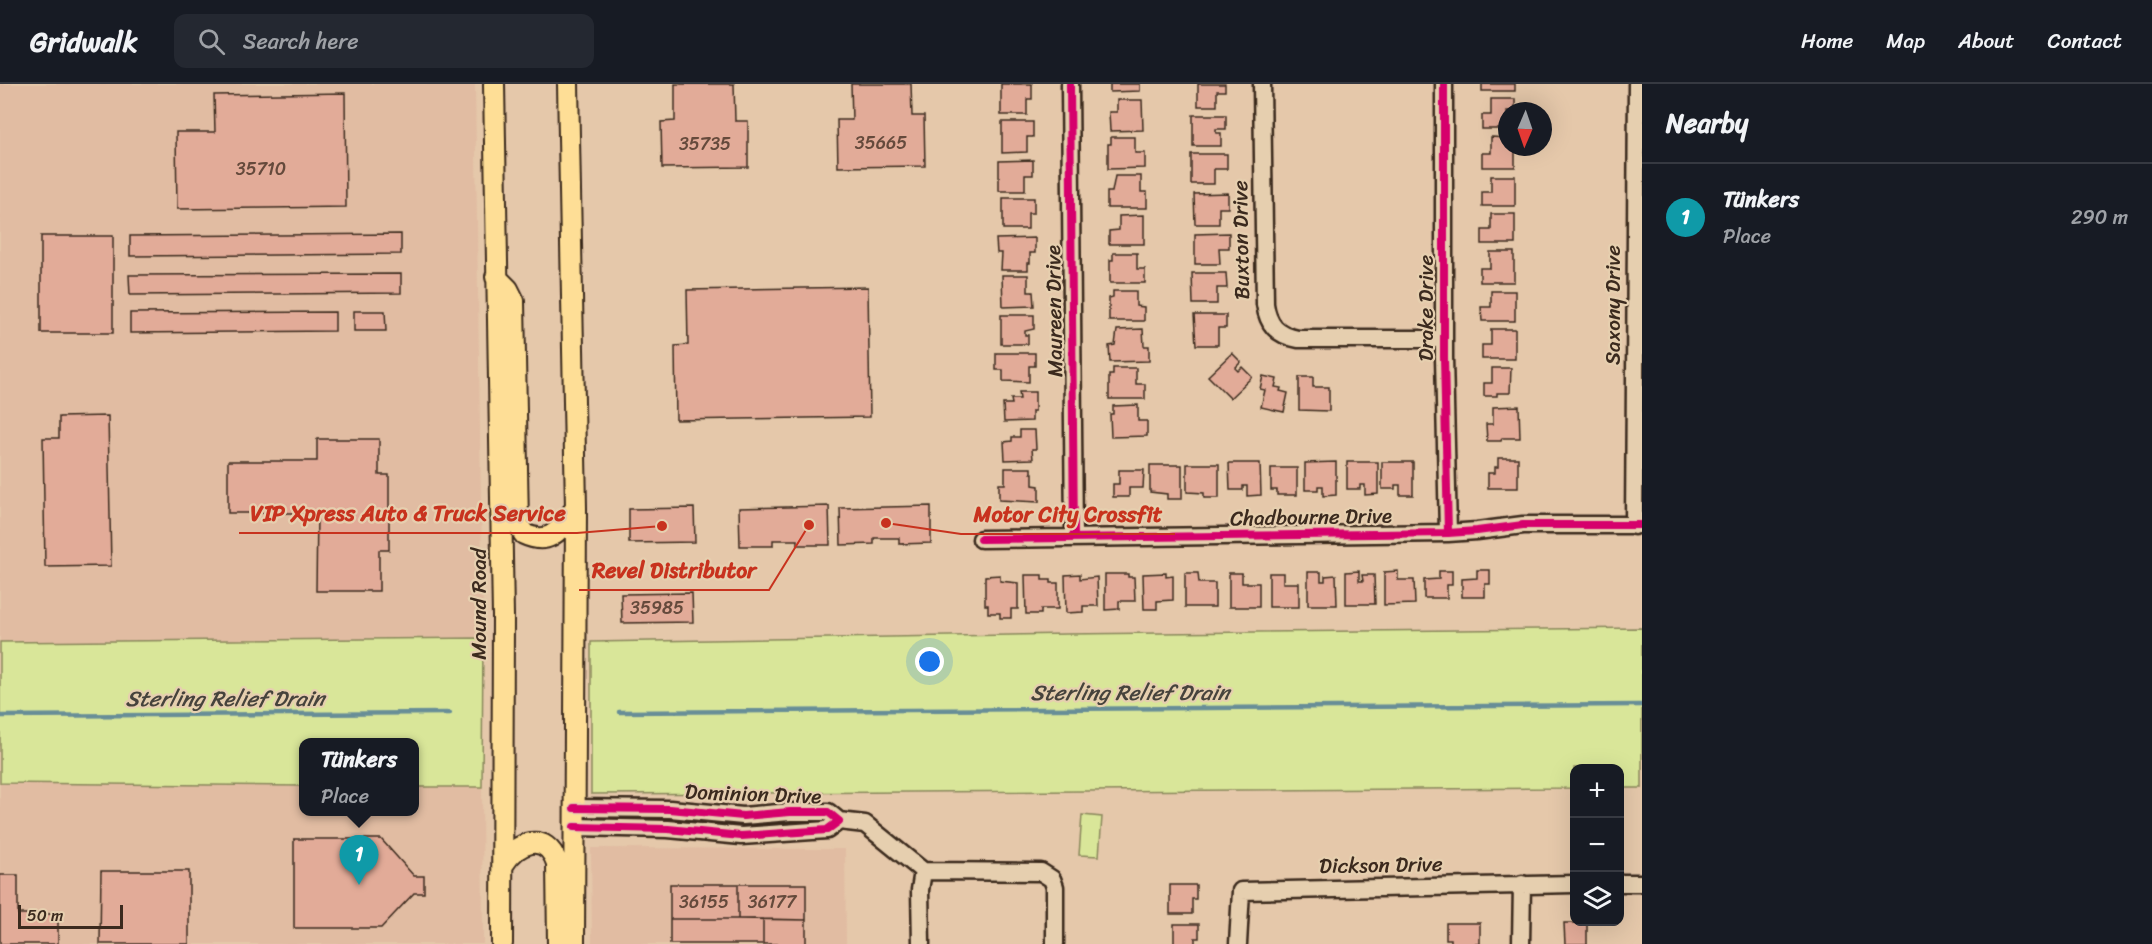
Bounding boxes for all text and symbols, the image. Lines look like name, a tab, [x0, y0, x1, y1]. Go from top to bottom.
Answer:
search box	[174, 14, 594, 68]
text: Gridwalk	[30, 17, 138, 66]
text: Search here	[243, 22, 359, 61]
text: Home	[1801, 22, 1853, 60]
text: Map	[1886, 22, 1925, 60]
text: About	[1958, 22, 2015, 60]
text: Contact	[2048, 22, 2122, 60]
icon: search	[195, 25, 228, 58]
text: Nearby	[1666, 100, 1748, 146]
north arrow	[1498, 102, 1552, 156]
house number: 35665	[855, 127, 907, 159]
house number: 35735	[679, 128, 731, 160]
house number: 35710	[236, 153, 286, 185]
street label: Buxton Drive	[1221, 180, 1261, 300]
text: Tünkers	[1723, 180, 1799, 219]
text: 1	[1681, 200, 1690, 235]
text: 290 m	[2071, 200, 2128, 235]
text: Place	[1723, 219, 1771, 254]
street label: Maureen Drive	[1034, 245, 1074, 377]
street label: Saxony Drive	[1594, 245, 1632, 365]
street label: Drake Drive	[1407, 254, 1445, 361]
callout: VIP Xpress Auto & Truck Service	[239, 493, 577, 533]
text: VIP Xpress Auto & Truck Service	[250, 494, 566, 533]
callout: Motor City Crossfit	[961, 494, 1175, 534]
text: Motor City Crossfit	[973, 495, 1163, 534]
street label: Chadbourne Drive	[1230, 497, 1392, 537]
street label: Mound Road	[460, 546, 498, 660]
callout: Revel Distributor	[579, 550, 769, 590]
text: Revel Distributor	[591, 551, 758, 590]
house number: 35985	[630, 592, 684, 624]
your location	[915, 647, 944, 676]
water label: Sterling Relief Drain	[1030, 673, 1232, 712]
water label: Sterling Relief Drain	[125, 679, 327, 718]
popup	[299, 738, 419, 816]
text: Tünkers	[321, 740, 397, 779]
map controls	[1570, 764, 1624, 926]
button: +	[1570, 764, 1624, 818]
street label: Dominion Drive	[684, 773, 822, 815]
text: Place	[321, 779, 369, 814]
button: −	[1570, 818, 1624, 872]
pin: 1	[340, 836, 378, 885]
street label: Dickson Drive	[1319, 845, 1443, 885]
button: layers	[1570, 872, 1624, 926]
house number: 36155	[679, 886, 729, 918]
house number: 36177	[748, 886, 798, 918]
text: 50 m	[27, 901, 63, 930]
scale bar	[18, 902, 123, 930]

